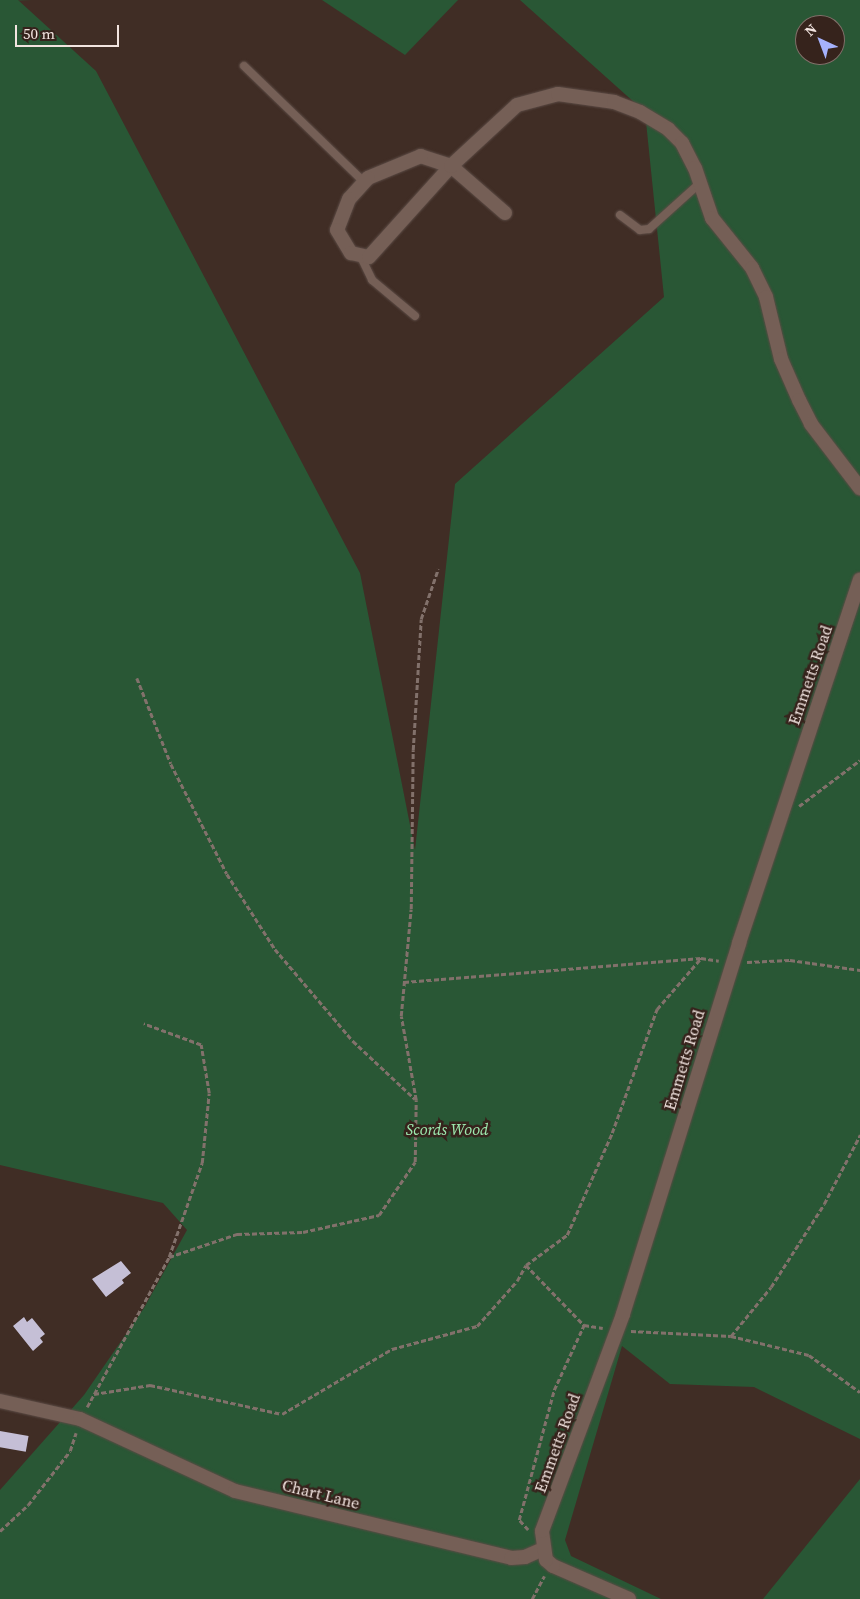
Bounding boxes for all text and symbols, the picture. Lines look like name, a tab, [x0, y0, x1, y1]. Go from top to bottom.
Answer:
scale bar	[18, 15, 121, 47]
north arrow	[795, 15, 845, 65]
text: N	[800, 19, 821, 41]
text: 50 m	[23, 23, 55, 44]
street label: Emmetts Road	[784, 623, 836, 727]
street label: Emmetts Road	[660, 1007, 708, 1113]
park label: Scords Wood	[406, 1119, 488, 1139]
street label: Emmetts Road	[530, 1391, 584, 1495]
street label: Chart Lane	[280, 1475, 362, 1513]

